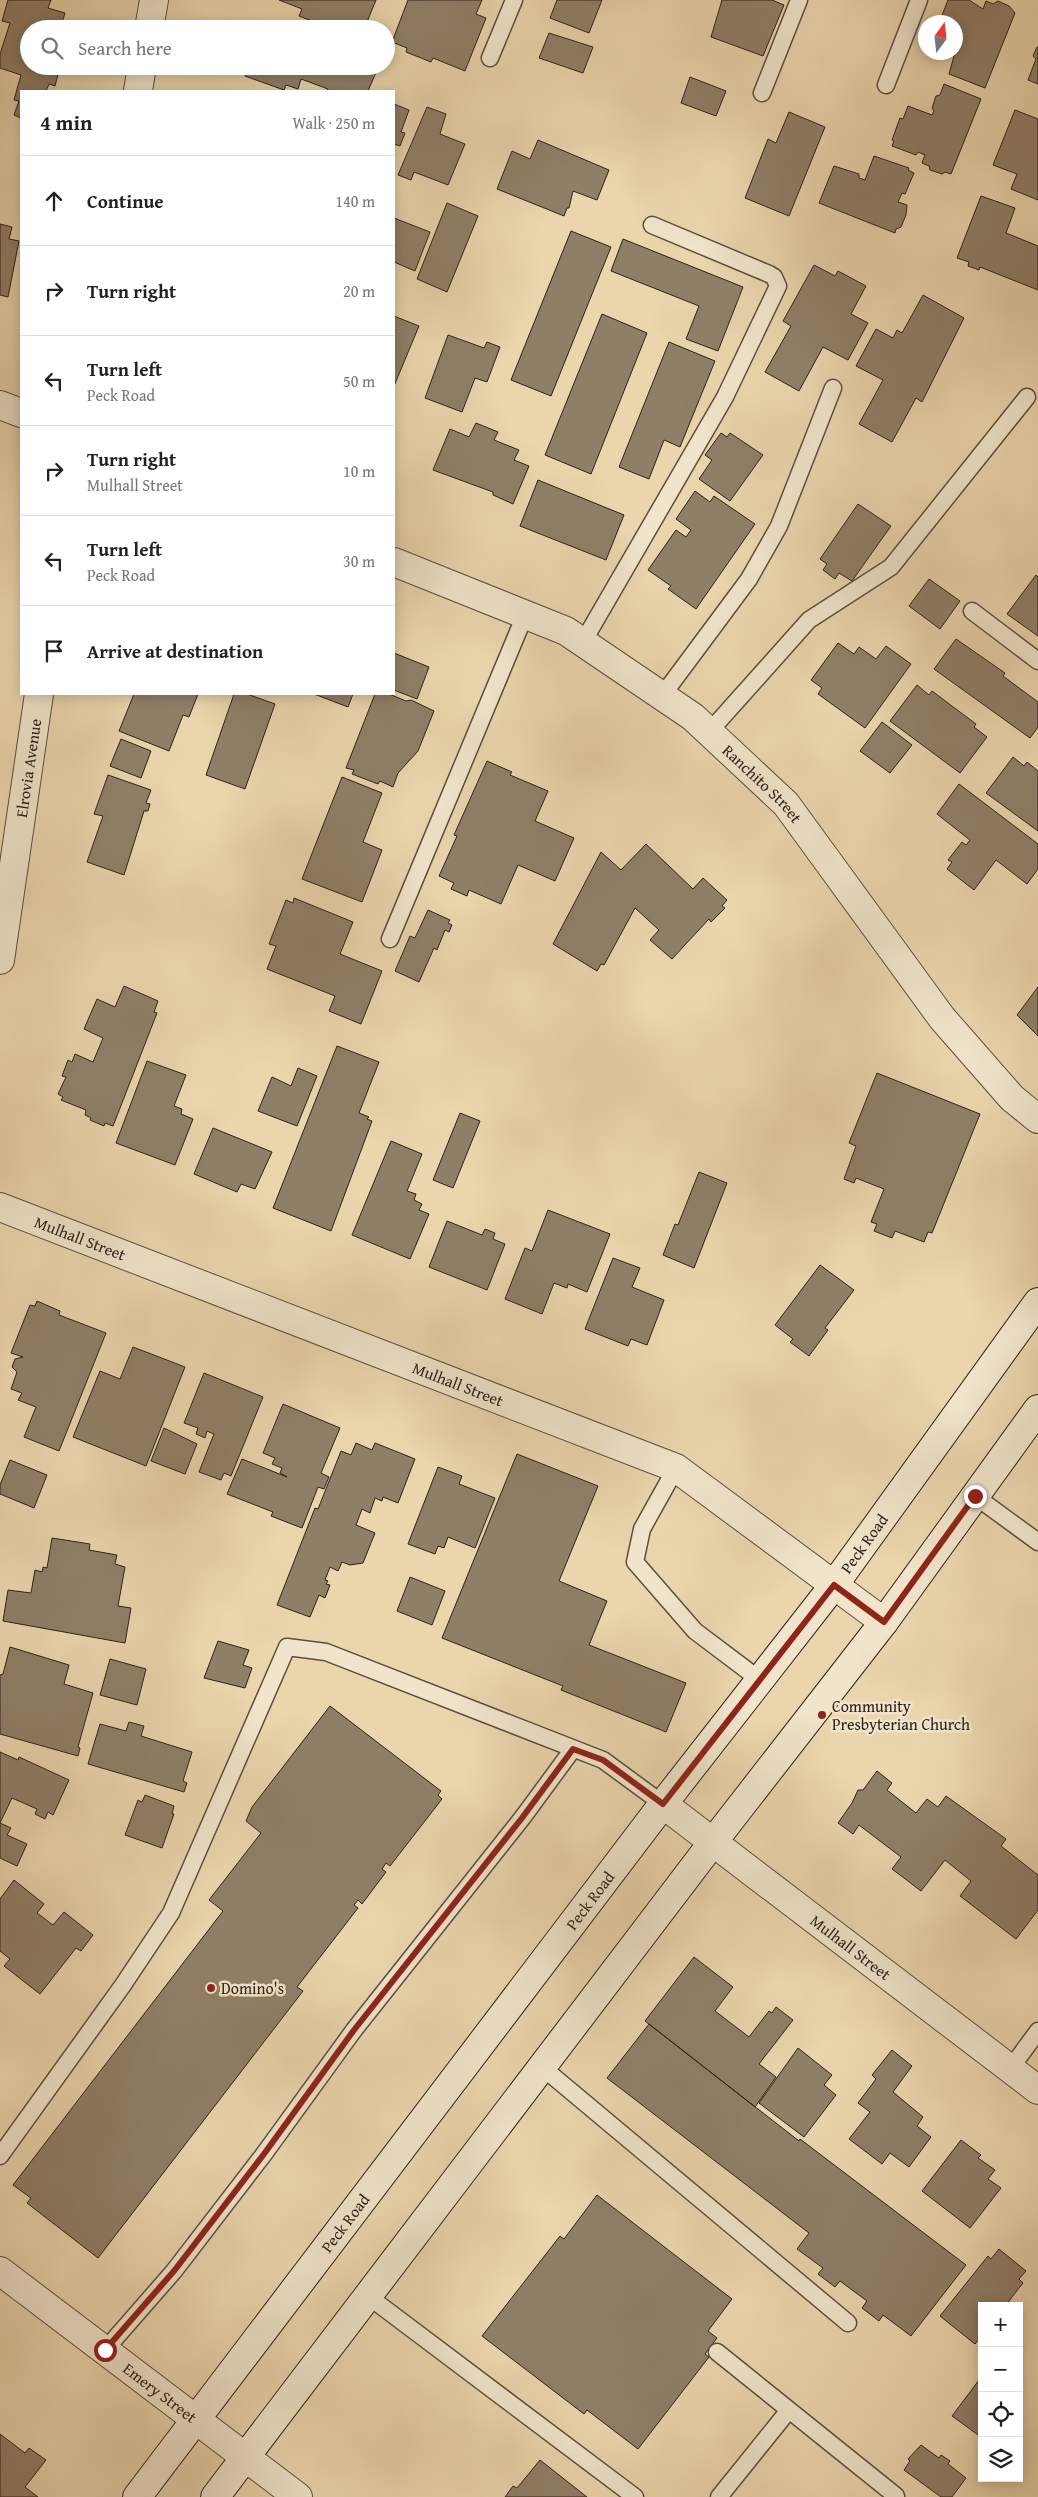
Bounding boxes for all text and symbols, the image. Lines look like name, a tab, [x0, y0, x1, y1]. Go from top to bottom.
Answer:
north arrow	[918, 15, 963, 60]
search box	[20, 20, 395, 75]
icon: search	[38, 34, 66, 62]
text: Search here	[78, 34, 172, 62]
text: 4 min	[40, 107, 92, 138]
text: Walk · 250 m	[292, 111, 375, 135]
icon: ahead	[40, 187, 68, 215]
text: Continue	[87, 187, 164, 215]
text: 140 m	[335, 189, 375, 213]
icon: right	[40, 277, 68, 305]
text: Turn right	[87, 277, 176, 305]
text: 20 m	[343, 279, 375, 303]
text: Turn left	[87, 355, 162, 383]
icon: left	[40, 367, 68, 395]
text: 50 m	[343, 369, 375, 393]
text: Peck Road	[87, 383, 155, 407]
text: Turn right	[87, 445, 176, 473]
icon: right	[40, 457, 68, 485]
text: 10 m	[343, 459, 375, 483]
text: Mulhall Street	[87, 473, 183, 497]
text: Turn left	[87, 535, 162, 563]
icon: left	[40, 547, 68, 575]
text: 30 m	[343, 549, 375, 573]
text: Peck Road	[87, 563, 155, 587]
icon: arrive	[40, 637, 68, 665]
text: Arrive at destination	[87, 637, 263, 665]
street label: Elrovia Avenue	[9, 717, 47, 819]
street label: Ranchito Street	[717, 739, 808, 828]
street label: Mulhall Street	[31, 1210, 130, 1267]
street label: Mulhall Street	[409, 1355, 507, 1412]
route end	[964, 1485, 987, 1508]
street label: Peck Road	[834, 1508, 894, 1578]
place label: Community Presbyterian Church	[832, 1694, 970, 1736]
marker: Community Presbyterian Church	[816, 1709, 828, 1721]
street label: Peck Road	[560, 1866, 620, 1935]
street label: Mulhall Street	[805, 1909, 896, 1986]
place label: Domino's	[221, 1976, 284, 2000]
marker: Domino's	[205, 1982, 217, 1994]
street label: Peck Road	[315, 2188, 375, 2257]
map controls	[978, 2302, 1023, 2482]
button: +	[978, 2302, 1023, 2347]
route start	[94, 2339, 117, 2362]
button: −	[978, 2347, 1023, 2392]
street label: Emery Street	[118, 2357, 202, 2429]
button: locate	[978, 2392, 1023, 2437]
button: layers	[978, 2437, 1023, 2482]

